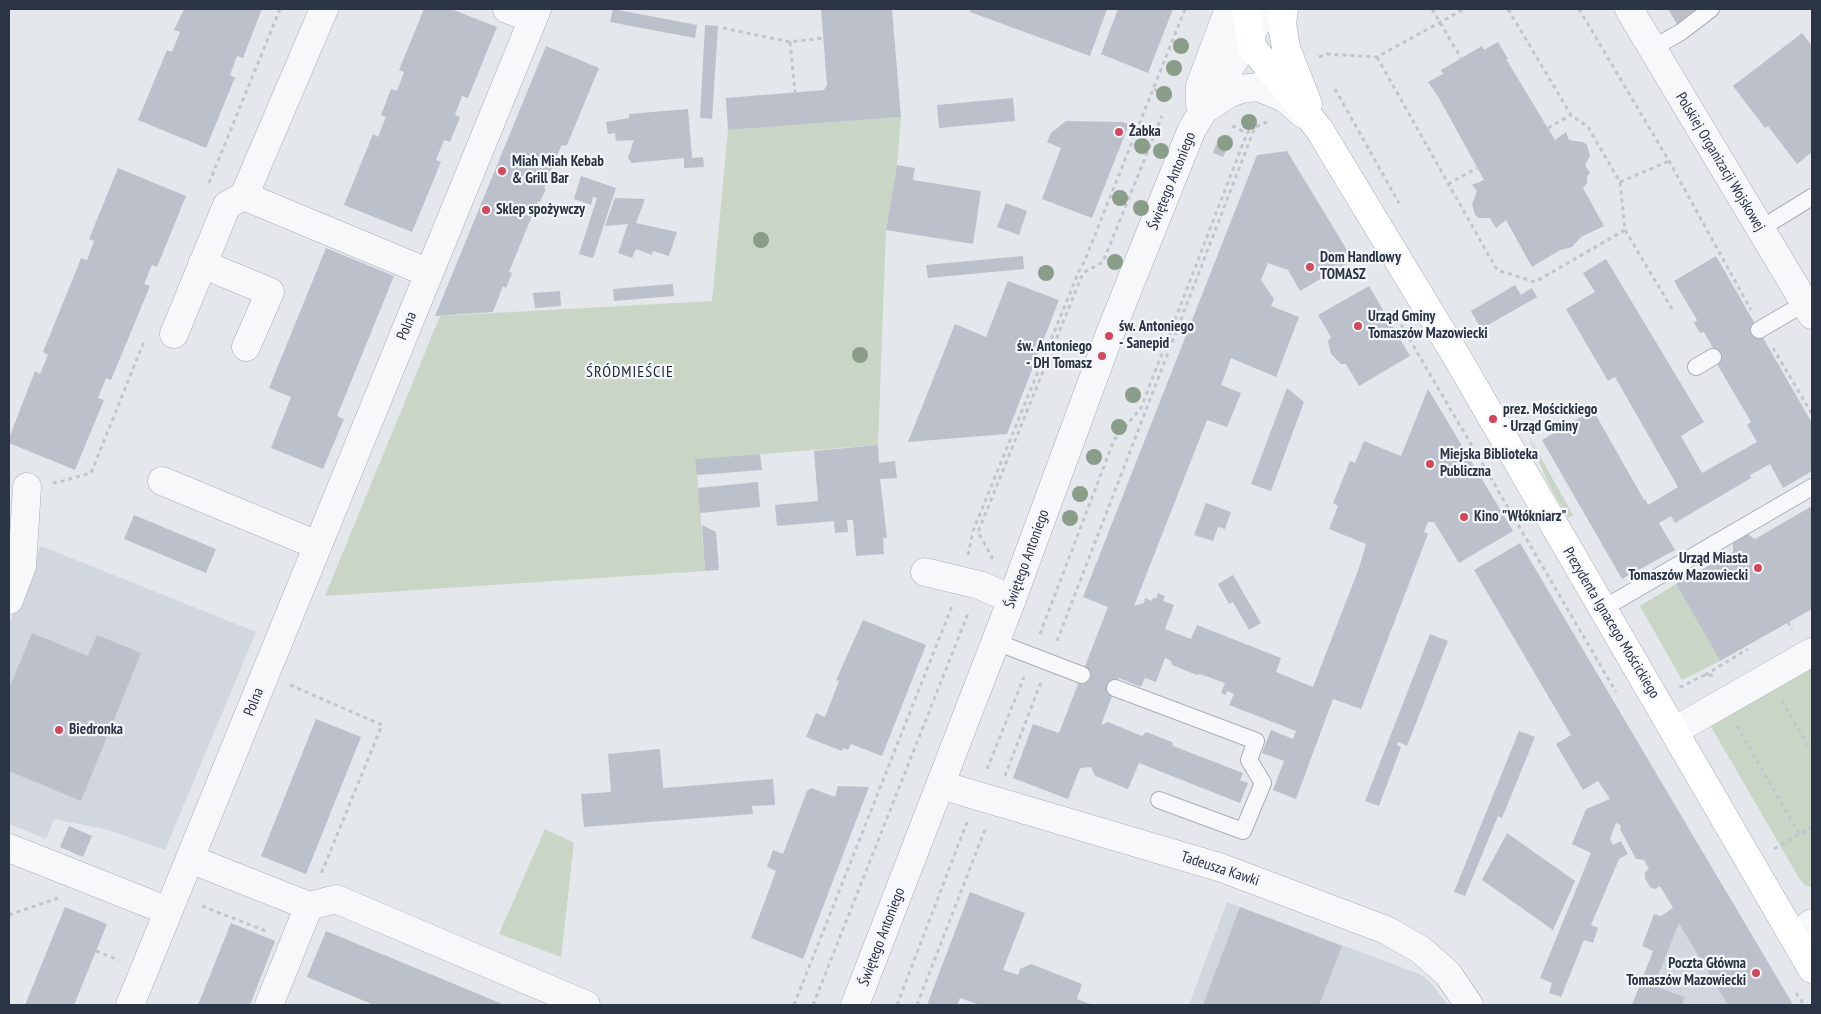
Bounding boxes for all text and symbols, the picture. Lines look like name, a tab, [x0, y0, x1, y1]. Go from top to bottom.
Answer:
street label: Polskiej Organizacji Wojskowej	[1671, 89, 1769, 235]
place label: Żabka	[1129, 123, 1161, 141]
marker: Żabka	[1113, 126, 1125, 138]
street label: Świętego Antoniego	[1144, 129, 1200, 233]
place label: Miah Miah Kebab & Grill Bar	[512, 153, 604, 188]
marker: Miah Miah Kebab & Grill Bar	[496, 165, 508, 177]
place label: Sklep spożywczy	[496, 201, 585, 219]
marker: Sklep spożywczy	[480, 204, 492, 216]
place label: Dom Handlowy TOMASZ	[1320, 249, 1401, 284]
marker: Dom Handlowy TOMASZ	[1304, 261, 1316, 273]
place label: Urząd Gminy Tomaszów Mazowiecki	[1368, 308, 1488, 343]
street label: Polna	[393, 309, 421, 343]
place label: św. Antoniego - Sanepid	[1119, 318, 1194, 353]
marker: Urząd Gminy Tomaszów Mazowiecki	[1352, 320, 1364, 332]
marker: św. Antoniego - Sanepid	[1103, 330, 1115, 342]
place label: św. Antoniego - DH Tomasz	[1017, 338, 1092, 373]
marker: św. Antoniego - DH Tomasz	[1096, 350, 1108, 362]
district label: ŚRÓDMIEŚCIE	[585, 362, 675, 382]
place label: prez. Mościckiego - Urząd Gminy	[1503, 401, 1598, 436]
marker: prez. Mościckiego - Urząd Gminy	[1487, 413, 1499, 425]
place label: Miejska Biblioteka Publiczna	[1440, 446, 1538, 481]
marker: Miejska Biblioteka Publiczna	[1424, 458, 1436, 470]
street label: Świętego Antoniego	[1001, 507, 1053, 611]
place label: Kino "Włókniarz"	[1474, 508, 1567, 526]
marker: Kino "Włókniarz"	[1458, 511, 1470, 523]
street label: Prezydenta Ignacego Mościckiego	[1559, 544, 1663, 702]
place label: Urząd Miasta Tomaszów Mazowiecki	[1628, 550, 1748, 585]
marker: Urząd Miasta Tomaszów Mazowiecki	[1752, 562, 1764, 574]
street label: Polna	[240, 685, 268, 719]
place label: Biedronka	[69, 721, 123, 739]
marker: Biedronka	[53, 724, 65, 736]
street label: Tadeusza Kawki	[1179, 848, 1261, 890]
street label: Świętego Antoniego	[855, 885, 909, 989]
place label: Poczta Główna Tomaszów Mazowiecki	[1626, 955, 1746, 990]
marker: Poczta Główna Tomaszów Mazowiecki	[1750, 967, 1762, 979]

